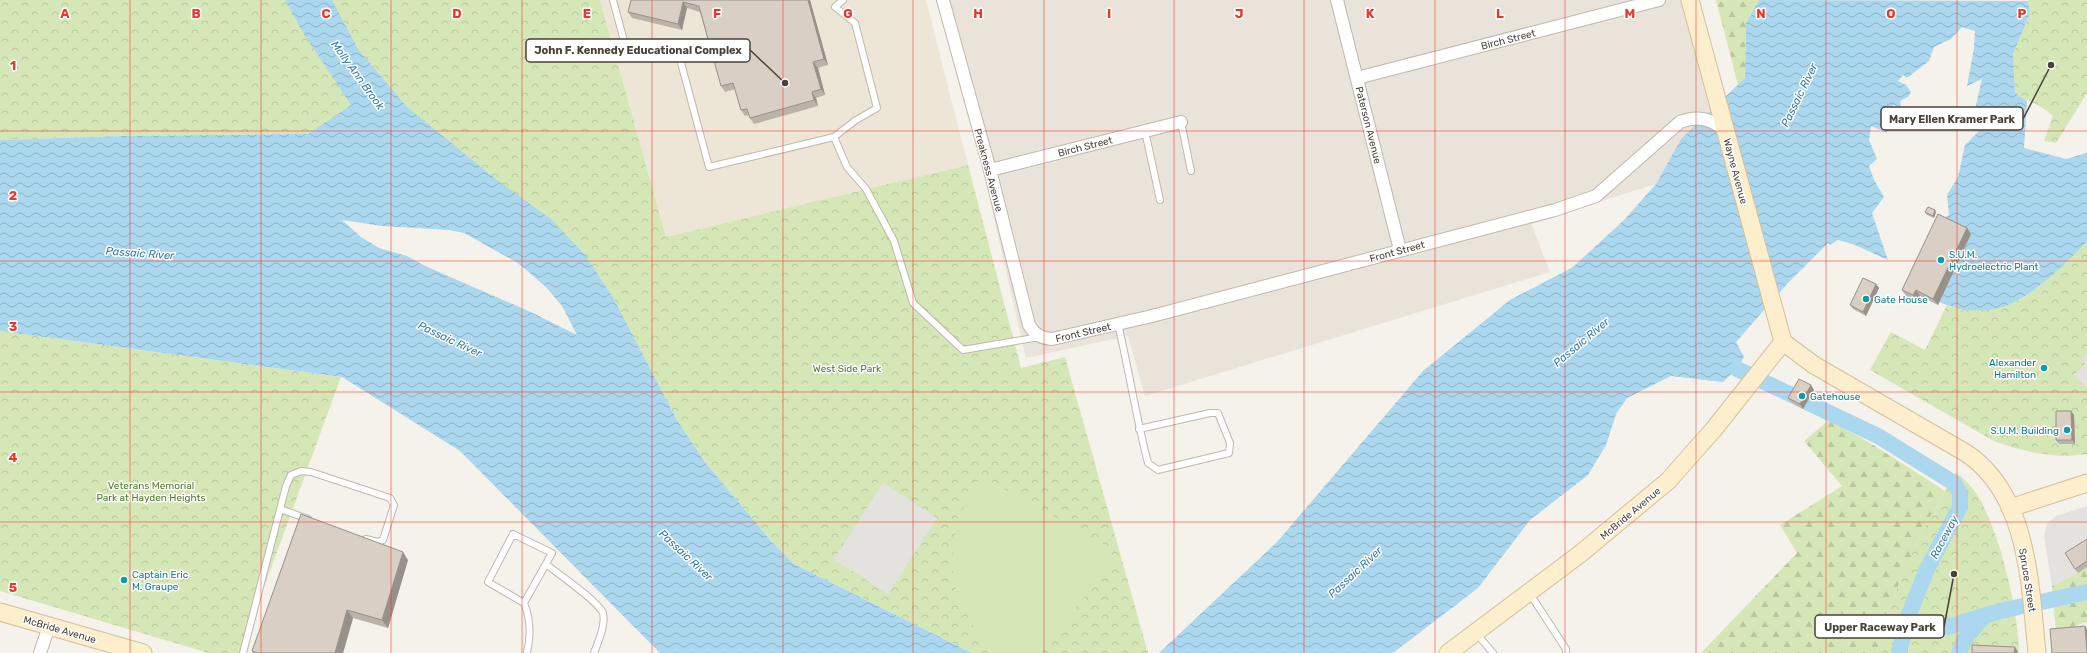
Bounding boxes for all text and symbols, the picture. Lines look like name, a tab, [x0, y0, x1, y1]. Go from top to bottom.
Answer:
text: A	[60, 6, 70, 21]
text: B	[191, 6, 201, 21]
text: C	[321, 6, 331, 21]
text: D	[452, 6, 462, 21]
text: E	[583, 6, 591, 21]
text: F	[713, 6, 721, 21]
text: G	[843, 6, 853, 21]
text: H	[973, 6, 983, 21]
text: I	[1107, 6, 1111, 21]
text: J	[1235, 6, 1243, 21]
text: K	[1366, 6, 1375, 21]
text: L	[1496, 6, 1504, 21]
text: M	[1625, 6, 1635, 21]
text: N	[1756, 6, 1766, 21]
text: O	[1886, 6, 1896, 21]
text: P	[2018, 6, 2027, 21]
street label: Birch Street	[1480, 27, 1537, 53]
water label: Molly Ann Brook	[328, 38, 387, 113]
callout: John F. Kennedy Educational Complex	[526, 39, 750, 62]
text: John F. Kennedy Educational Complex	[534, 44, 742, 57]
text: 1	[10, 58, 16, 73]
water label: Passaic River	[1779, 61, 1821, 129]
street label: Paterson Avenue	[1353, 85, 1384, 166]
callout: Mary Ellen Kramer Park	[1881, 107, 2023, 130]
text: Mary Ellen Kramer Park	[1889, 113, 2016, 126]
street label: Preakness Avenue	[971, 127, 1005, 213]
street label: Birch Street	[1057, 134, 1114, 160]
street label: Wayne Avenue	[1720, 137, 1750, 206]
text: 2	[9, 188, 17, 203]
street label: Front Street	[1368, 239, 1426, 265]
water label: Passaic River	[105, 245, 176, 262]
place label: S.U.M. Hydroelectric Plant	[1949, 249, 2038, 273]
marker: S.U.M. Hydroelectric Plant	[1936, 255, 1946, 265]
marker: Gate House	[1861, 294, 1871, 304]
place label: Gate House	[1874, 294, 1928, 306]
water label: Passaic River	[1551, 315, 1612, 369]
text: 3	[9, 319, 18, 334]
water label: Passaic River	[416, 319, 484, 360]
street label: Front Street	[1054, 321, 1112, 345]
place label: Alexander Hamilton	[1989, 357, 2036, 381]
park label: West Side Park	[813, 363, 882, 375]
marker: Alexander Hamilton	[2039, 363, 2049, 373]
marker: Gatehouse	[1797, 391, 1807, 401]
place label: Gatehouse	[1810, 391, 1861, 403]
place label: S.U.M. Building	[1990, 425, 2059, 437]
marker: S.U.M. Building	[2062, 425, 2072, 435]
text: 4	[9, 450, 18, 465]
park label: Veterans Memorial Park at Hayden Heights	[96, 480, 206, 504]
street label: McBride Avenue	[1598, 485, 1664, 543]
water label: Raceway	[1928, 513, 1962, 561]
water label: Passaic River	[656, 527, 716, 584]
water label: Passaic River	[1326, 544, 1386, 601]
street label: Spruce Street	[2016, 547, 2038, 613]
place label: Captain Eric M. Graupe	[132, 569, 189, 593]
marker: Captain Eric M. Graupe	[119, 575, 129, 585]
text: 5	[9, 580, 17, 595]
street label: McBride Avenue	[22, 614, 98, 646]
callout: Upper Raceway Park	[1815, 615, 1944, 638]
text: Upper Raceway Park	[1824, 621, 1936, 634]

